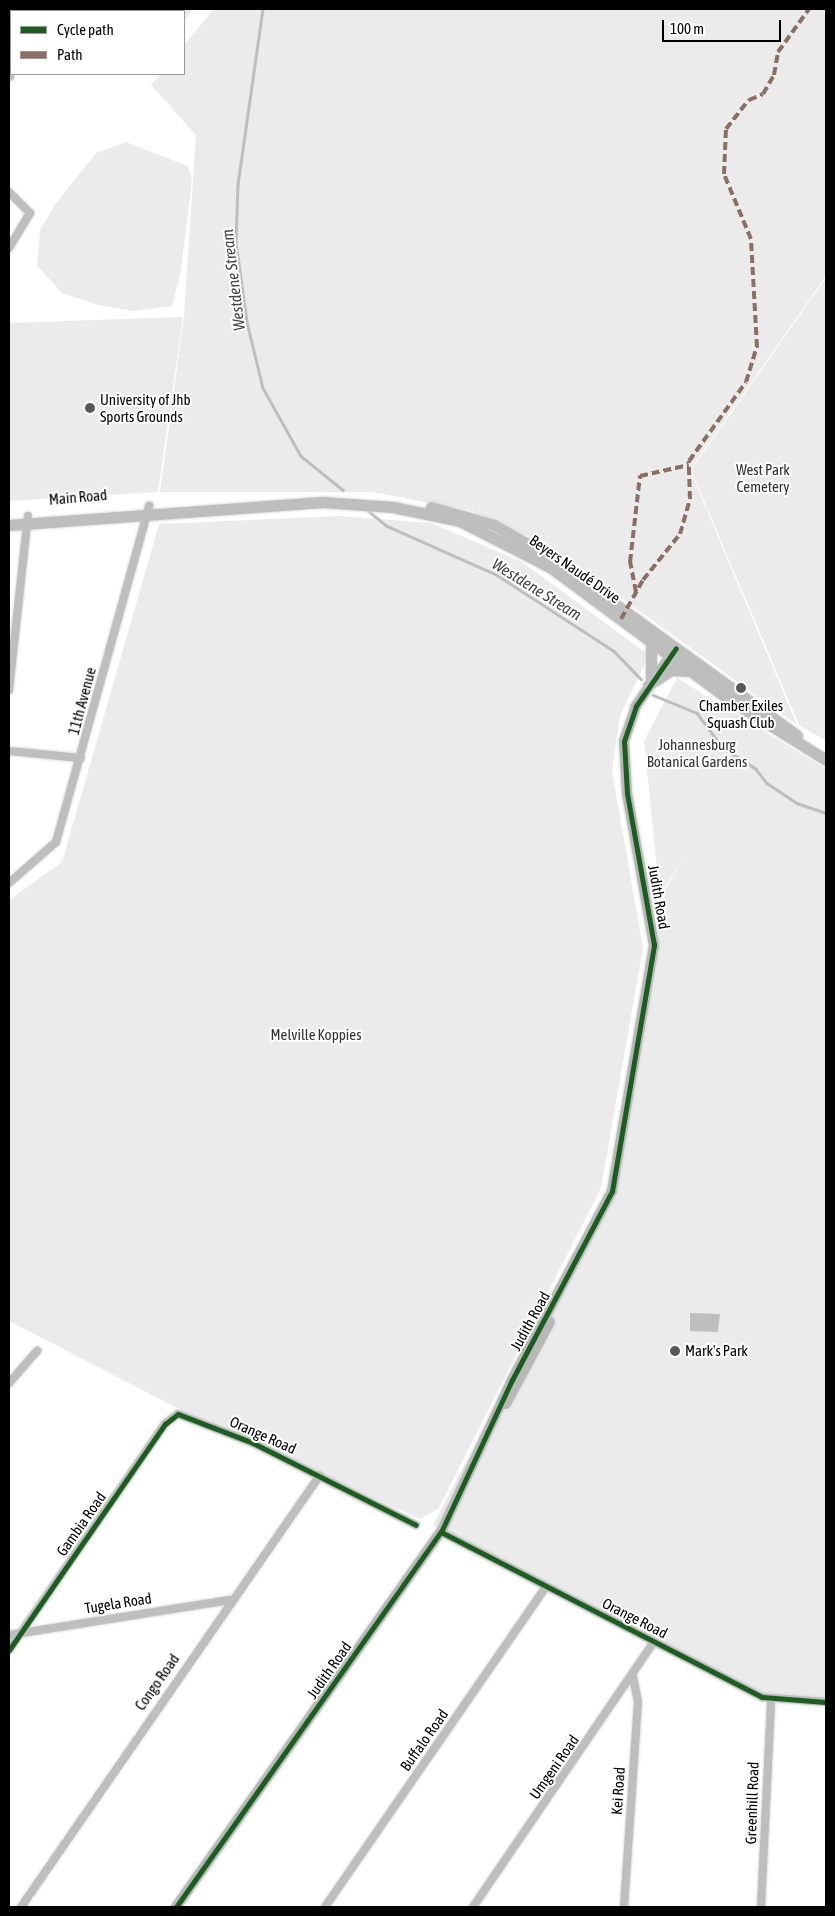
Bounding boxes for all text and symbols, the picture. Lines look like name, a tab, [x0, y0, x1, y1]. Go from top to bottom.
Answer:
legend	[10, 10, 185, 75]
scale bar	[665, 10, 784, 42]
text: 100 m	[670, 20, 704, 37]
text: Cycle path	[57, 21, 114, 38]
text: Path	[57, 46, 83, 63]
water label: Westdene Stream	[217, 228, 249, 332]
place label: University of Jhb Sports Grounds	[100, 390, 191, 425]
marker: University of Jhb Sports Grounds	[84, 402, 96, 414]
park label: West Park Cemetery	[736, 460, 790, 495]
street label: Main Road	[48, 485, 108, 509]
street label: Beyers Naudé Drive	[526, 531, 624, 607]
water label: Westdene Stream	[489, 554, 585, 624]
street label: 11th Avenue	[64, 665, 100, 737]
marker: Chamber Exiles Squash Club	[735, 682, 747, 694]
place label: Chamber Exiles Squash Club	[699, 696, 783, 731]
park label: Johannesburg Botanical Gardens	[647, 735, 747, 770]
street label: Judith Road	[645, 863, 673, 931]
park label: Melville Koppies	[271, 1026, 361, 1044]
street label: Judith Road	[506, 1288, 554, 1354]
place label: Mark's Park	[685, 1342, 748, 1360]
marker: Mark's Park	[669, 1345, 681, 1357]
street label: Orange Road	[227, 1412, 299, 1458]
street label: Gambia Road	[52, 1489, 110, 1559]
street label: Tugela Road	[83, 1589, 153, 1617]
street label: Orange Road	[599, 1594, 671, 1642]
street label: Judith Road	[303, 1638, 355, 1702]
street label: Congo Road	[131, 1650, 183, 1714]
street label: Buffalo Road	[396, 1706, 452, 1774]
street label: Umgeni Road	[525, 1732, 583, 1802]
street label: Greenhill Road	[742, 1761, 762, 1845]
street label: Kei Road	[607, 1766, 629, 1816]

